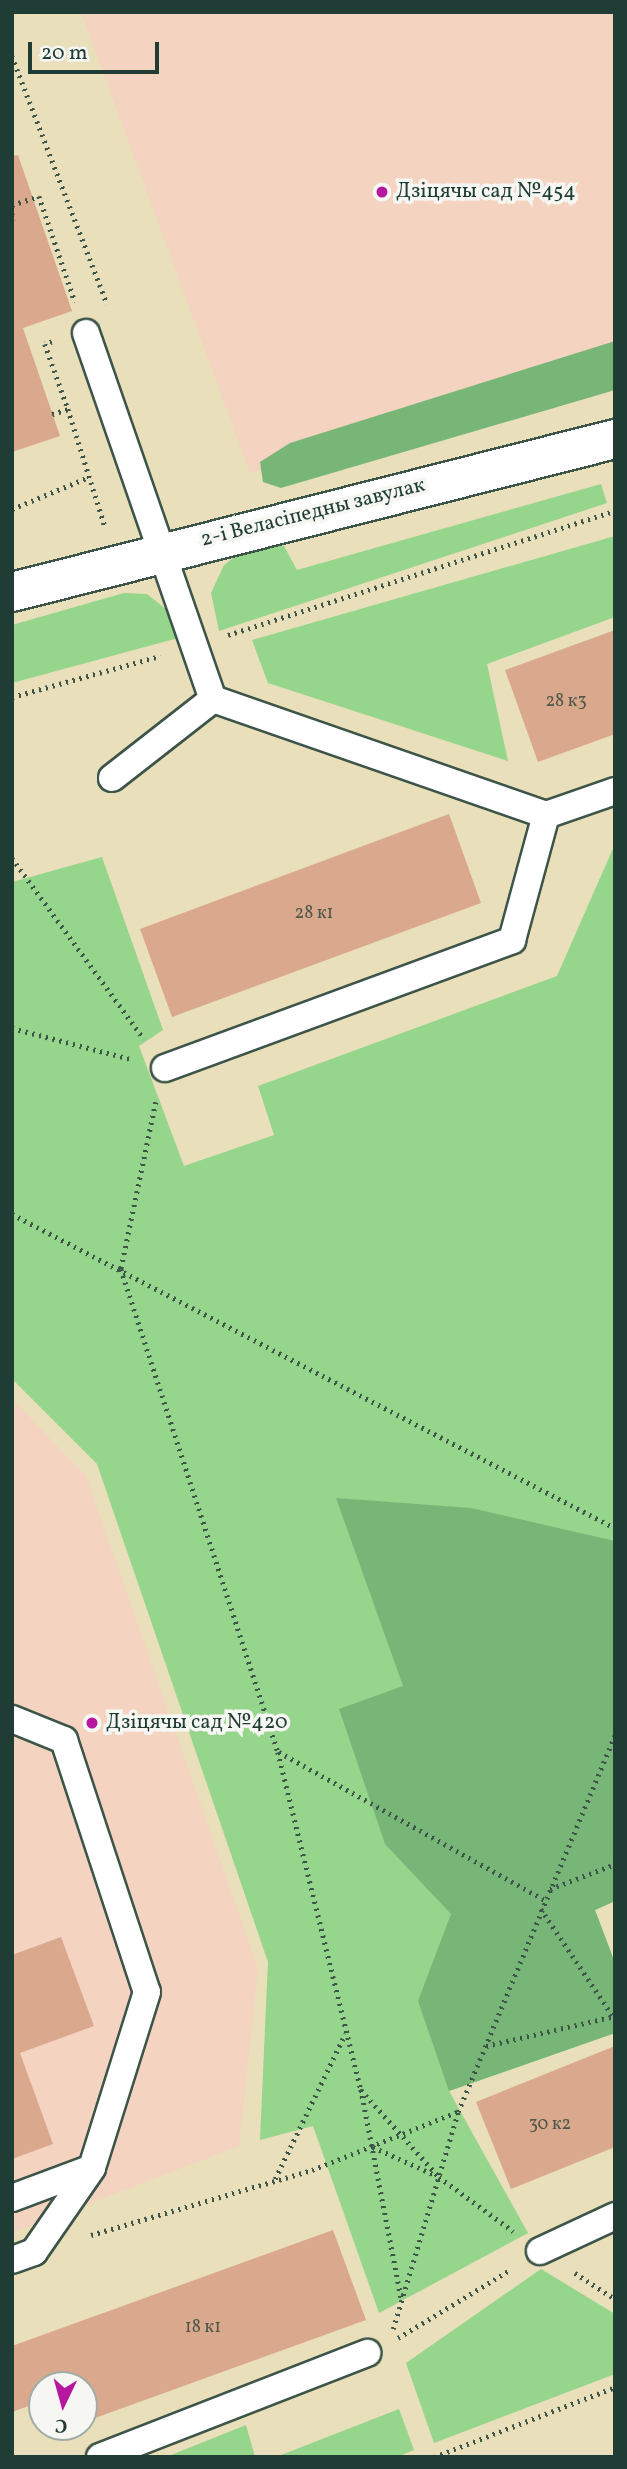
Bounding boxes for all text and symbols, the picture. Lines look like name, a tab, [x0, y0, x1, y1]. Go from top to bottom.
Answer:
scale bar	[32, 28, 163, 72]
text: 20 m	[41, 39, 87, 68]
place label: Дзіцячы сад №454	[396, 179, 576, 205]
marker: Дзіцячы сад №454	[374, 184, 390, 200]
street label: 2-і Веласіпедны завулак	[198, 473, 428, 553]
house number: 28 к3	[545, 691, 587, 713]
house number: 28 к1	[295, 903, 333, 925]
place label: Дзіцячы сад №420	[106, 1710, 288, 1736]
marker: Дзіцячы сад №420	[84, 1715, 100, 1731]
house number: 30 к2	[529, 2114, 571, 2136]
house number: 18 к1	[185, 2317, 221, 2339]
north arrow	[28, 2371, 98, 2441]
text: С	[54, 2411, 69, 2438]

